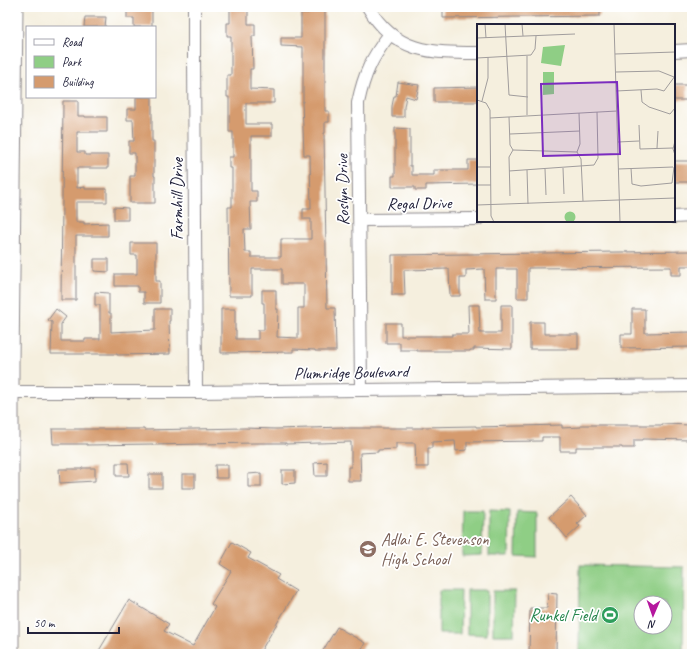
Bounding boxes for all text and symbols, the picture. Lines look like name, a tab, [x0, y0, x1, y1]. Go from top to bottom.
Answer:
inset map	[477, 24, 675, 222]
legend	[26, 26, 156, 98]
text: Road	[62, 34, 84, 50]
text: Park	[62, 54, 83, 70]
text: Building	[62, 74, 94, 90]
street label: Roslyn Drive	[331, 153, 354, 226]
street label: Farmhill Drive	[167, 156, 188, 240]
street label: Regal Drive	[387, 192, 453, 215]
street label: Plumridge Boulevard	[294, 361, 411, 384]
place label: Adlai E. Stevenson High School	[381, 529, 489, 570]
school or university icon: Adlai E. Stevenson High School	[358, 539, 378, 559]
north arrow	[633, 595, 673, 635]
place label: Runkel Field	[530, 605, 600, 626]
sports icon: Runkel Field	[600, 605, 620, 625]
scale bar	[28, 609, 119, 635]
text: 50 m	[34, 615, 56, 631]
text: N	[647, 618, 656, 632]

